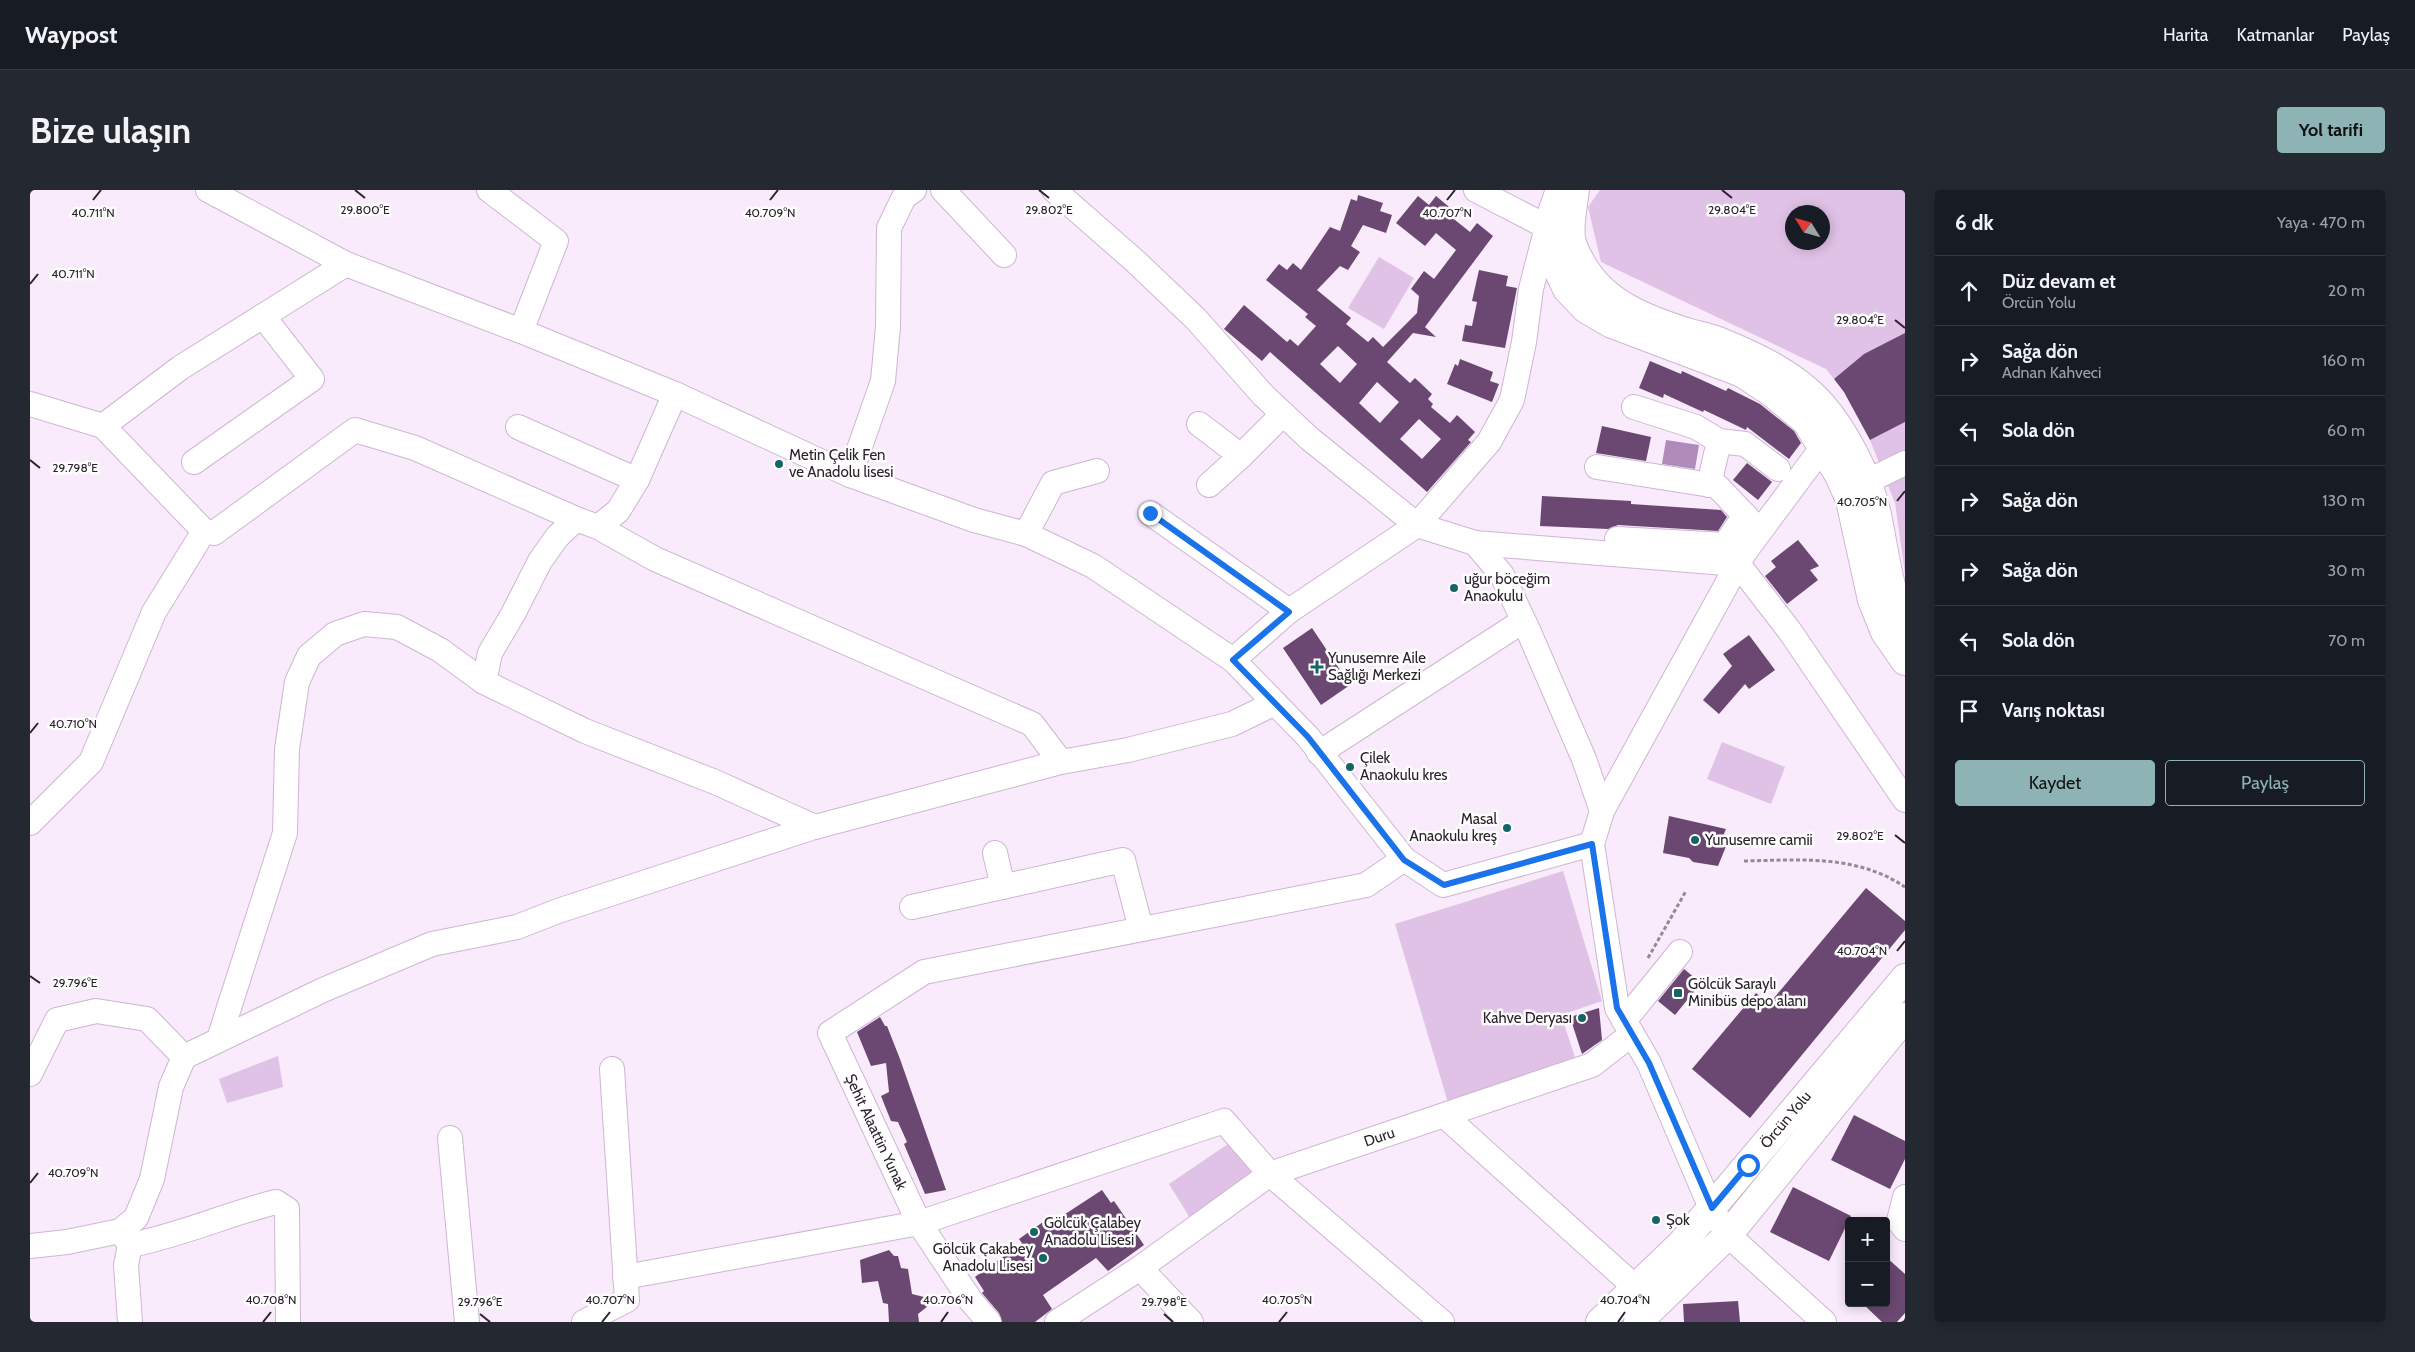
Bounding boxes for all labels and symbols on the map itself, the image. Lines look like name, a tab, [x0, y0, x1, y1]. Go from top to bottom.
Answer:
text: 29.800°E	[340, 202, 390, 217]
text: 29.802°E	[1025, 202, 1073, 217]
text: 29.804°E	[1708, 202, 1756, 217]
text: 40.711°N	[71, 205, 115, 220]
text: 40.709°N	[745, 205, 795, 220]
text: 40.707°N	[1422, 205, 1472, 220]
north arrow	[1785, 205, 1830, 250]
text: 40.711°N	[51, 266, 95, 281]
text: 29.804°E	[1836, 312, 1884, 327]
place label: Metin Çelik Fen ve Anadolu lisesi	[789, 446, 893, 481]
marker: Metin Çelik Fen ve Anadolu lisesi	[773, 458, 785, 470]
text: 29.798°E	[52, 460, 98, 475]
text: 40.705°N	[1837, 494, 1887, 509]
route end	[1139, 502, 1162, 525]
place label: uğur böceğim Anaokulu	[1464, 570, 1550, 605]
marker: uğur böceğim Anaokulu	[1448, 582, 1460, 594]
place label: Yunusemre Aile Sağlığı Merkezi	[1327, 649, 1426, 684]
marker: Yunusemre Aile Sağlığı Merkezi	[1310, 660, 1324, 674]
text: 40.710°N	[49, 716, 97, 731]
place label: Çilek Anaokulu kres	[1360, 749, 1448, 784]
marker: Çilek Anaokulu kres	[1344, 761, 1356, 773]
place label: Masal Anaokulu kreş	[1409, 810, 1497, 845]
marker: Masal Anaokulu kreş	[1501, 822, 1513, 834]
text: 29.802°E	[1836, 828, 1884, 843]
place label: Yunusemre camii	[1704, 831, 1813, 849]
marker: Yunusemre camii	[1689, 834, 1701, 846]
text: 40.704°N	[1837, 943, 1887, 958]
text: 29.796°E	[52, 975, 98, 990]
place label: Gölcük Saraylı Minibüs depo alanı	[1688, 975, 1806, 1010]
marker: Gölcük Saraylı Minibüs depo alanı	[1672, 987, 1684, 999]
place label: Kahve Deryası	[1483, 1009, 1572, 1027]
marker: Kahve Deryası	[1576, 1012, 1588, 1024]
street label: Şehit Alaattin Yunak	[841, 1071, 911, 1193]
street label: Örcün Yolu	[1757, 1087, 1815, 1152]
street label: Duru	[1361, 1123, 1397, 1151]
route start	[1737, 1154, 1760, 1177]
text: 40.709°N	[48, 1165, 98, 1180]
place label: Şok	[1666, 1211, 1690, 1229]
place label: Gölcük Çalabey Anadolu Lisesi	[1044, 1214, 1142, 1249]
marker: Şok	[1650, 1214, 1662, 1226]
marker: Gölcük Çalabey Anadolu Lisesi	[1028, 1226, 1040, 1238]
place label: Gölcük Çakabey Anadolu Lisesi	[933, 1240, 1033, 1275]
marker: Gölcük Çakabey Anadolu Lisesi	[1037, 1252, 1049, 1264]
text: 40.708°N	[245, 1292, 297, 1307]
text: 40.707°N	[585, 1292, 635, 1307]
text: 40.706°N	[923, 1292, 973, 1307]
text: 40.705°N	[1262, 1292, 1312, 1307]
text: 40.704°N	[1600, 1292, 1650, 1307]
text: 29.796°E	[457, 1294, 503, 1309]
text: 29.798°E	[1141, 1294, 1187, 1309]

